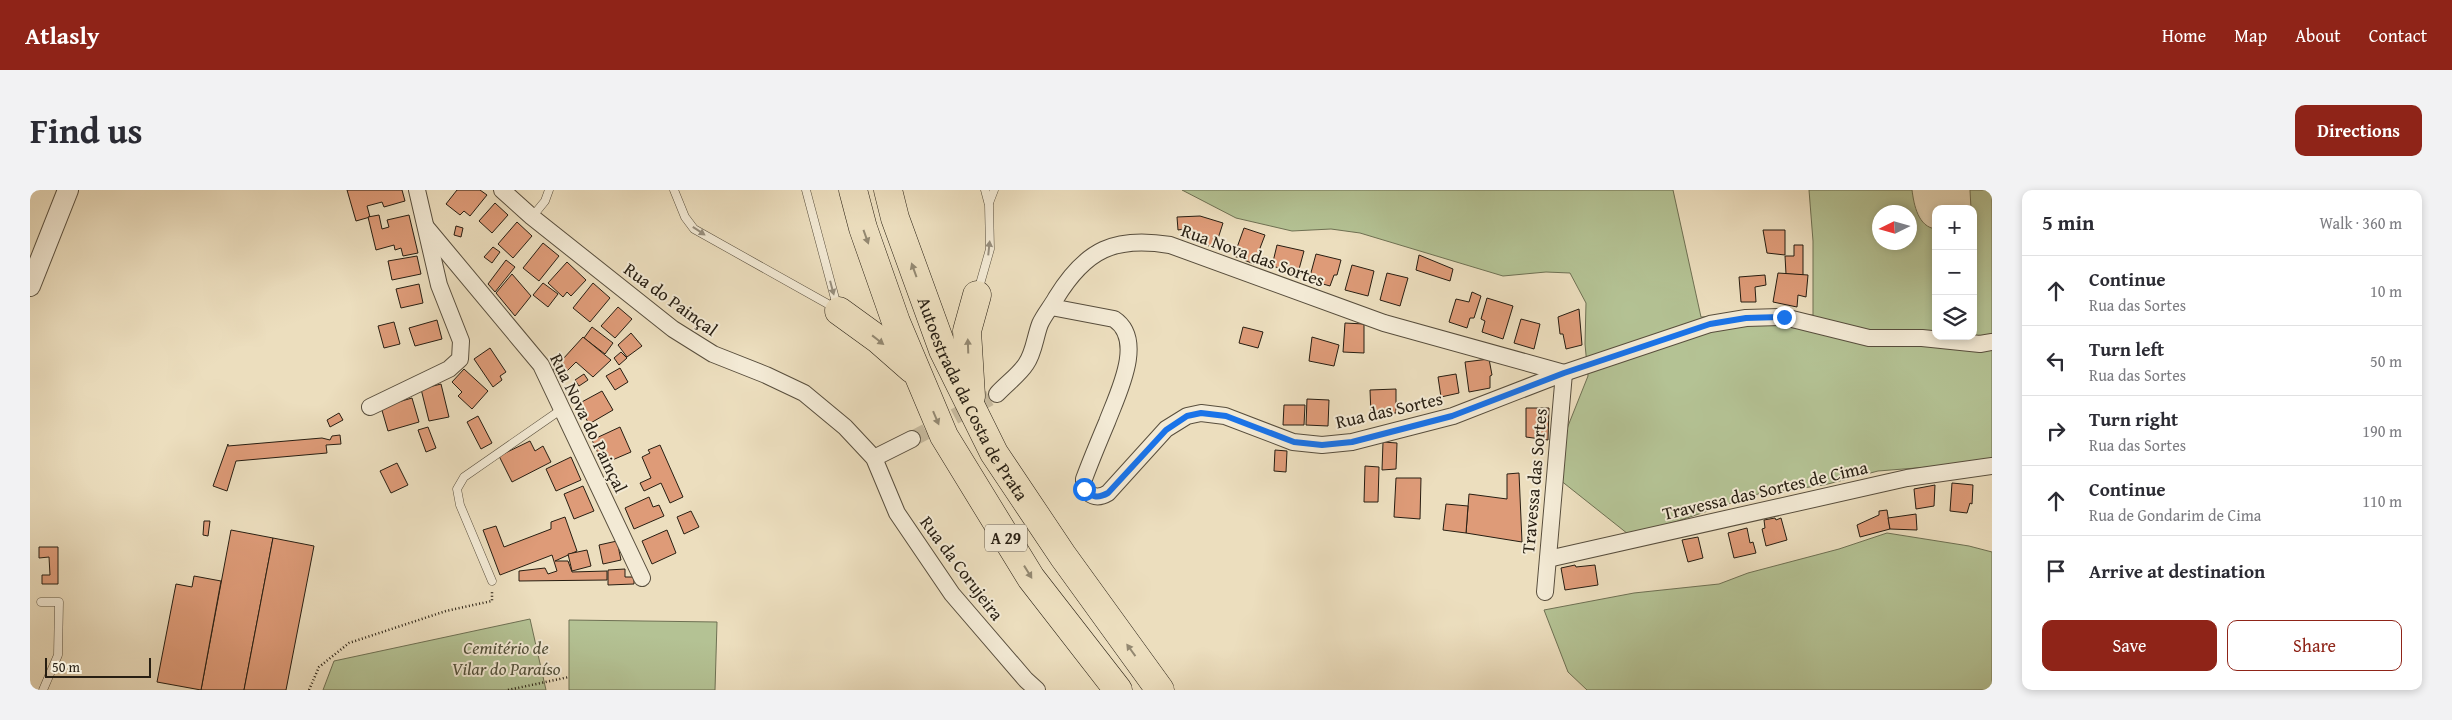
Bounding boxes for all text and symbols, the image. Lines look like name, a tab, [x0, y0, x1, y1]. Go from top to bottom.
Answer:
text: Atlasly	[25, 18, 99, 53]
text: Home	[2162, 22, 2206, 49]
text: Map	[2234, 22, 2267, 49]
text: About	[2295, 22, 2341, 49]
text: Contact	[2369, 22, 2427, 49]
text: Find us	[30, 105, 143, 156]
button: Directions	[2295, 105, 2422, 156]
north arrow	[1872, 205, 1917, 250]
map controls	[1932, 205, 1977, 340]
button: +	[1932, 205, 1977, 250]
text: 5 min	[2042, 207, 2094, 238]
text: Walk · 360 m	[2319, 211, 2402, 235]
street label: Rua Nova das Sortes	[1178, 217, 1328, 293]
one-way arrow	[692, 226, 706, 235]
one-way arrow	[862, 230, 870, 245]
one-way arrow	[985, 240, 993, 256]
button: −	[1932, 250, 1977, 295]
street label: Rua do Painçal	[618, 256, 724, 342]
one-way arrow	[910, 262, 918, 277]
text: Continue	[2089, 265, 2166, 293]
icon: ahead	[2042, 277, 2070, 305]
text: 10 m	[2370, 279, 2402, 303]
one-way arrow	[829, 280, 837, 295]
street label: Autoestrada da Costa de Prata	[911, 293, 1036, 506]
text: Rua das Sortes	[2089, 293, 2186, 317]
button: layers	[1932, 295, 1977, 340]
route end	[1773, 306, 1796, 329]
one-way arrow	[871, 334, 884, 345]
text: Turn left	[2089, 335, 2164, 363]
one-way arrow	[964, 338, 972, 354]
icon: left	[2042, 347, 2070, 375]
street label: Rua Nova do Painçal	[544, 349, 634, 497]
text: 50 m	[2370, 349, 2402, 373]
text: Rua das Sortes	[2089, 363, 2186, 387]
street label: Rua das Sortes	[1333, 385, 1445, 435]
text: Turn right	[2089, 405, 2178, 433]
street label: Travessa das Sortes	[1514, 407, 1554, 555]
one-way arrow	[932, 411, 940, 425]
icon: right	[2042, 417, 2070, 445]
text: 190 m	[2362, 419, 2402, 443]
text: Rua das Sortes	[2089, 433, 2186, 457]
street label: Travessa das Sortes de Cima	[1660, 453, 1871, 527]
text: Continue	[2089, 475, 2166, 503]
route start	[1073, 478, 1096, 501]
icon: ahead	[2042, 487, 2070, 515]
text: 110 m	[2362, 489, 2402, 513]
text: Rua de Gondarim de Cima	[2089, 503, 2261, 527]
street label: Rua da Corujeira	[914, 510, 1011, 626]
road number: A 29	[985, 524, 1027, 552]
icon: arrive	[2042, 557, 2070, 585]
text: Arrive at destination	[2089, 557, 2265, 585]
one-way arrow	[1023, 566, 1032, 579]
button: Save	[2042, 620, 2217, 671]
button: Share	[2227, 620, 2402, 671]
park label: Cemitério de Vilar do Paraíso	[452, 634, 561, 682]
one-way arrow	[1126, 644, 1136, 657]
scale bar	[45, 655, 151, 678]
text: 50 m	[52, 657, 80, 677]

